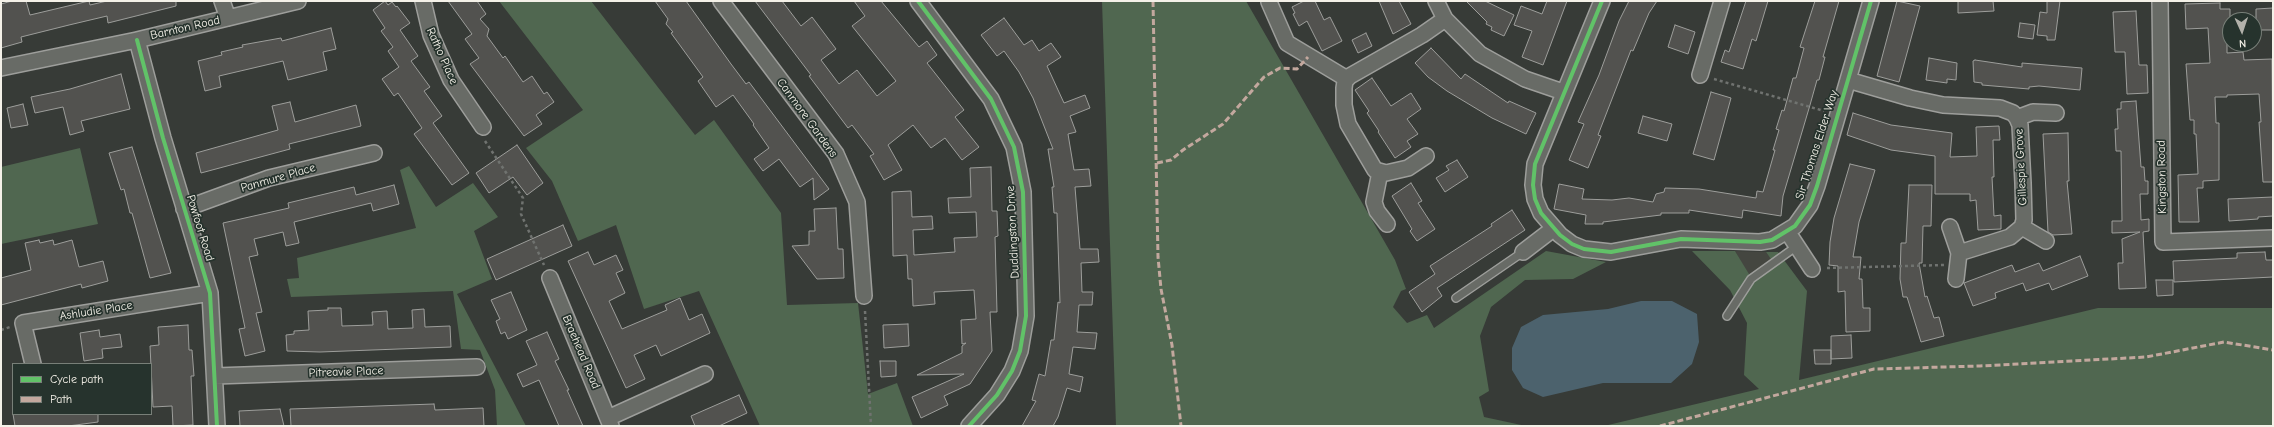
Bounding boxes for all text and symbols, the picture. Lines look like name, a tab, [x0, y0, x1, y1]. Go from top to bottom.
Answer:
north arrow	[2222, 12, 2262, 52]
street label: Barnton Road	[149, 13, 221, 43]
street label: Ratho Place	[423, 25, 461, 87]
text: N	[2239, 37, 2247, 50]
street label: Canmore Gardens	[773, 76, 841, 160]
street label: Sir Thomas Elder Way	[1792, 88, 1842, 202]
street label: Gillespie Grove	[2012, 128, 2030, 206]
street label: Kingston Road	[2154, 140, 2170, 214]
street label: Panmure Place	[239, 160, 317, 196]
street label: Duddingston Drive	[1003, 185, 1023, 279]
street label: Powfoot Road	[183, 193, 217, 263]
street label: Ashludie Place	[59, 298, 133, 324]
street label: Braehead Road	[559, 313, 603, 391]
legend	[12, 363, 152, 415]
street label: Pitreavie Place	[308, 364, 384, 380]
text: Cycle path	[50, 372, 103, 386]
text: Path	[50, 392, 72, 406]

